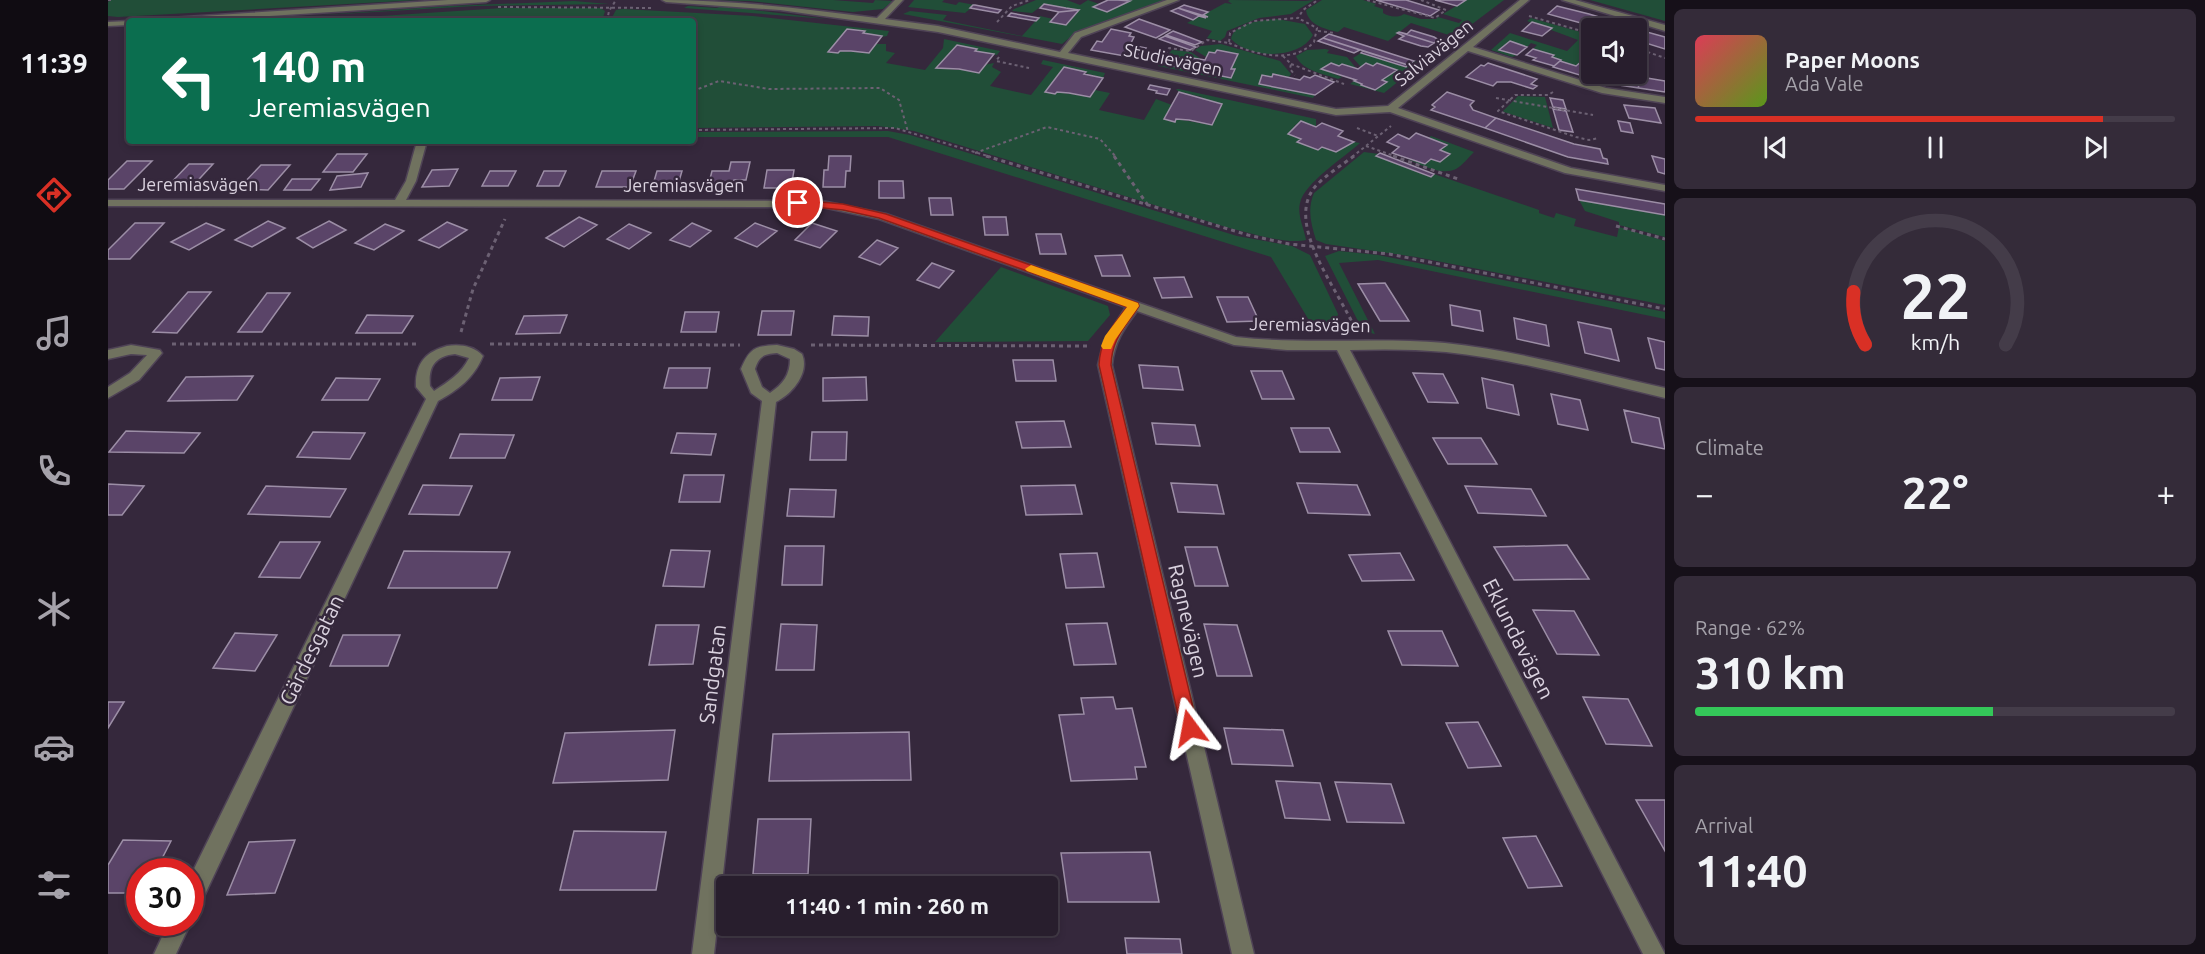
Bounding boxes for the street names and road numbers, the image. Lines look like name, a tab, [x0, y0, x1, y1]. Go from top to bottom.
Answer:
street label: Salviavägen	[1390, 15, 1476, 90]
street label: Studievägen	[1122, 39, 1224, 79]
street label: Jeremiasvägen	[137, 174, 259, 194]
street label: Jeremiasvägen	[623, 175, 745, 195]
street label: Jeremiasvägen	[1249, 313, 1371, 335]
street label: Ragnevägen	[1164, 561, 1214, 680]
street label: Eklundavägen	[1478, 574, 1559, 703]
street label: Gärdesgatan	[274, 591, 348, 709]
street label: Sandgatan	[694, 623, 730, 725]

